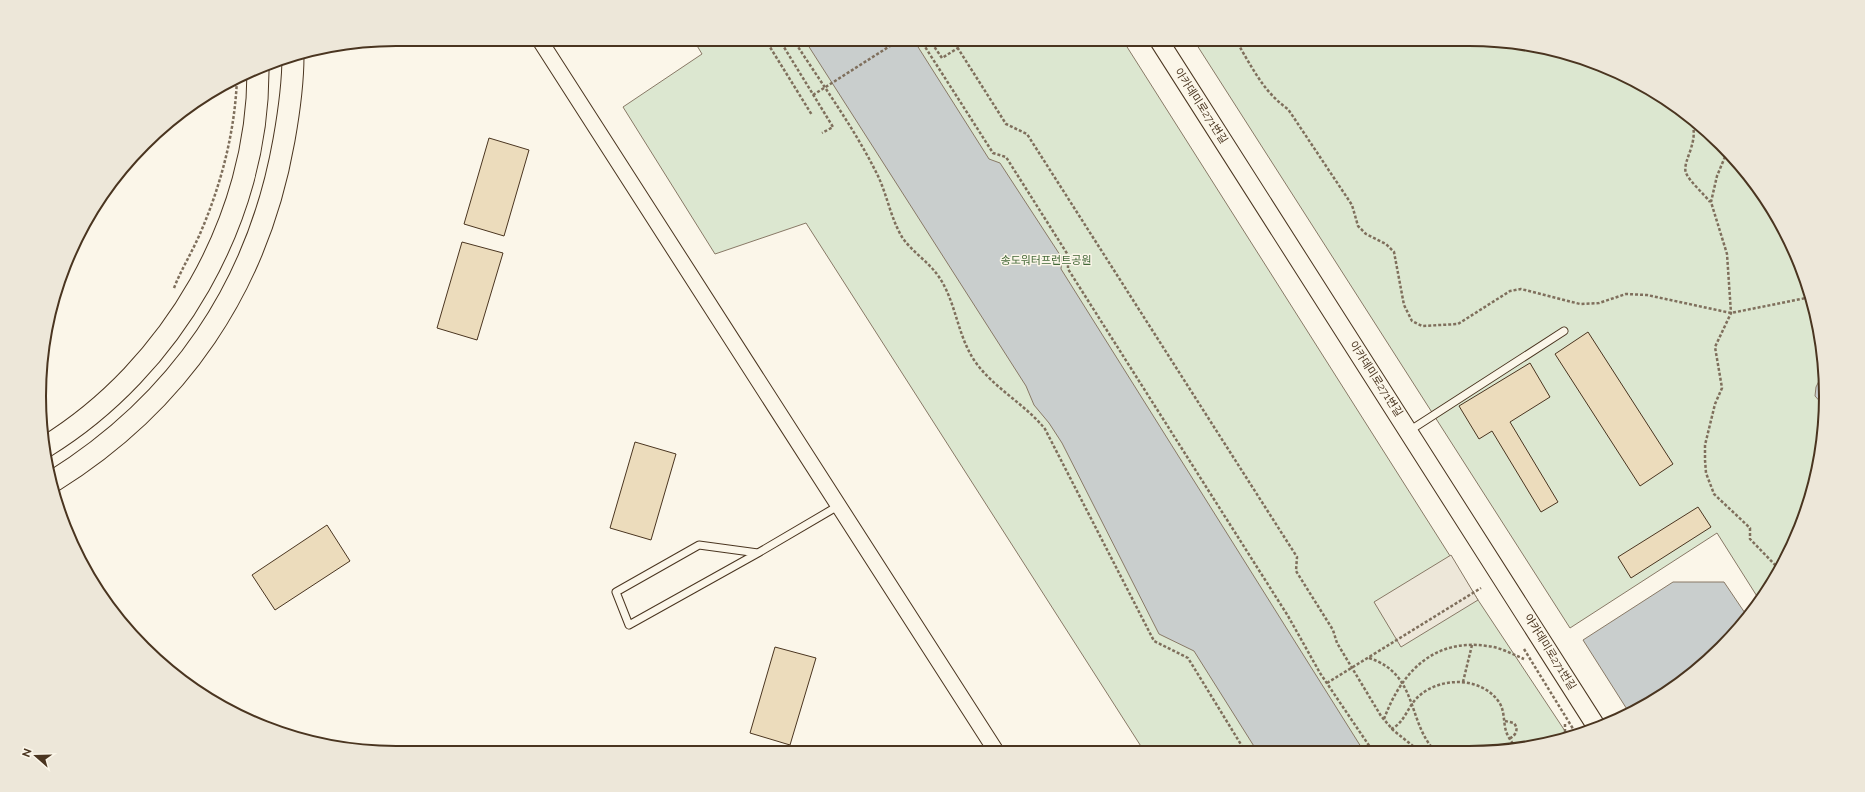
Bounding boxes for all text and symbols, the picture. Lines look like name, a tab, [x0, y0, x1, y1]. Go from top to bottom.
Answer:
street label: 아카데미로271번길	[1172, 66, 1230, 146]
park label: 송도워터프런트공원	[1000, 254, 1092, 267]
street label: 아카데미로271번길	[1347, 339, 1405, 419]
street label: 아카데미로271번길	[1521, 612, 1579, 692]
north arrow	[16, 736, 56, 776]
text: N	[20, 747, 35, 759]

